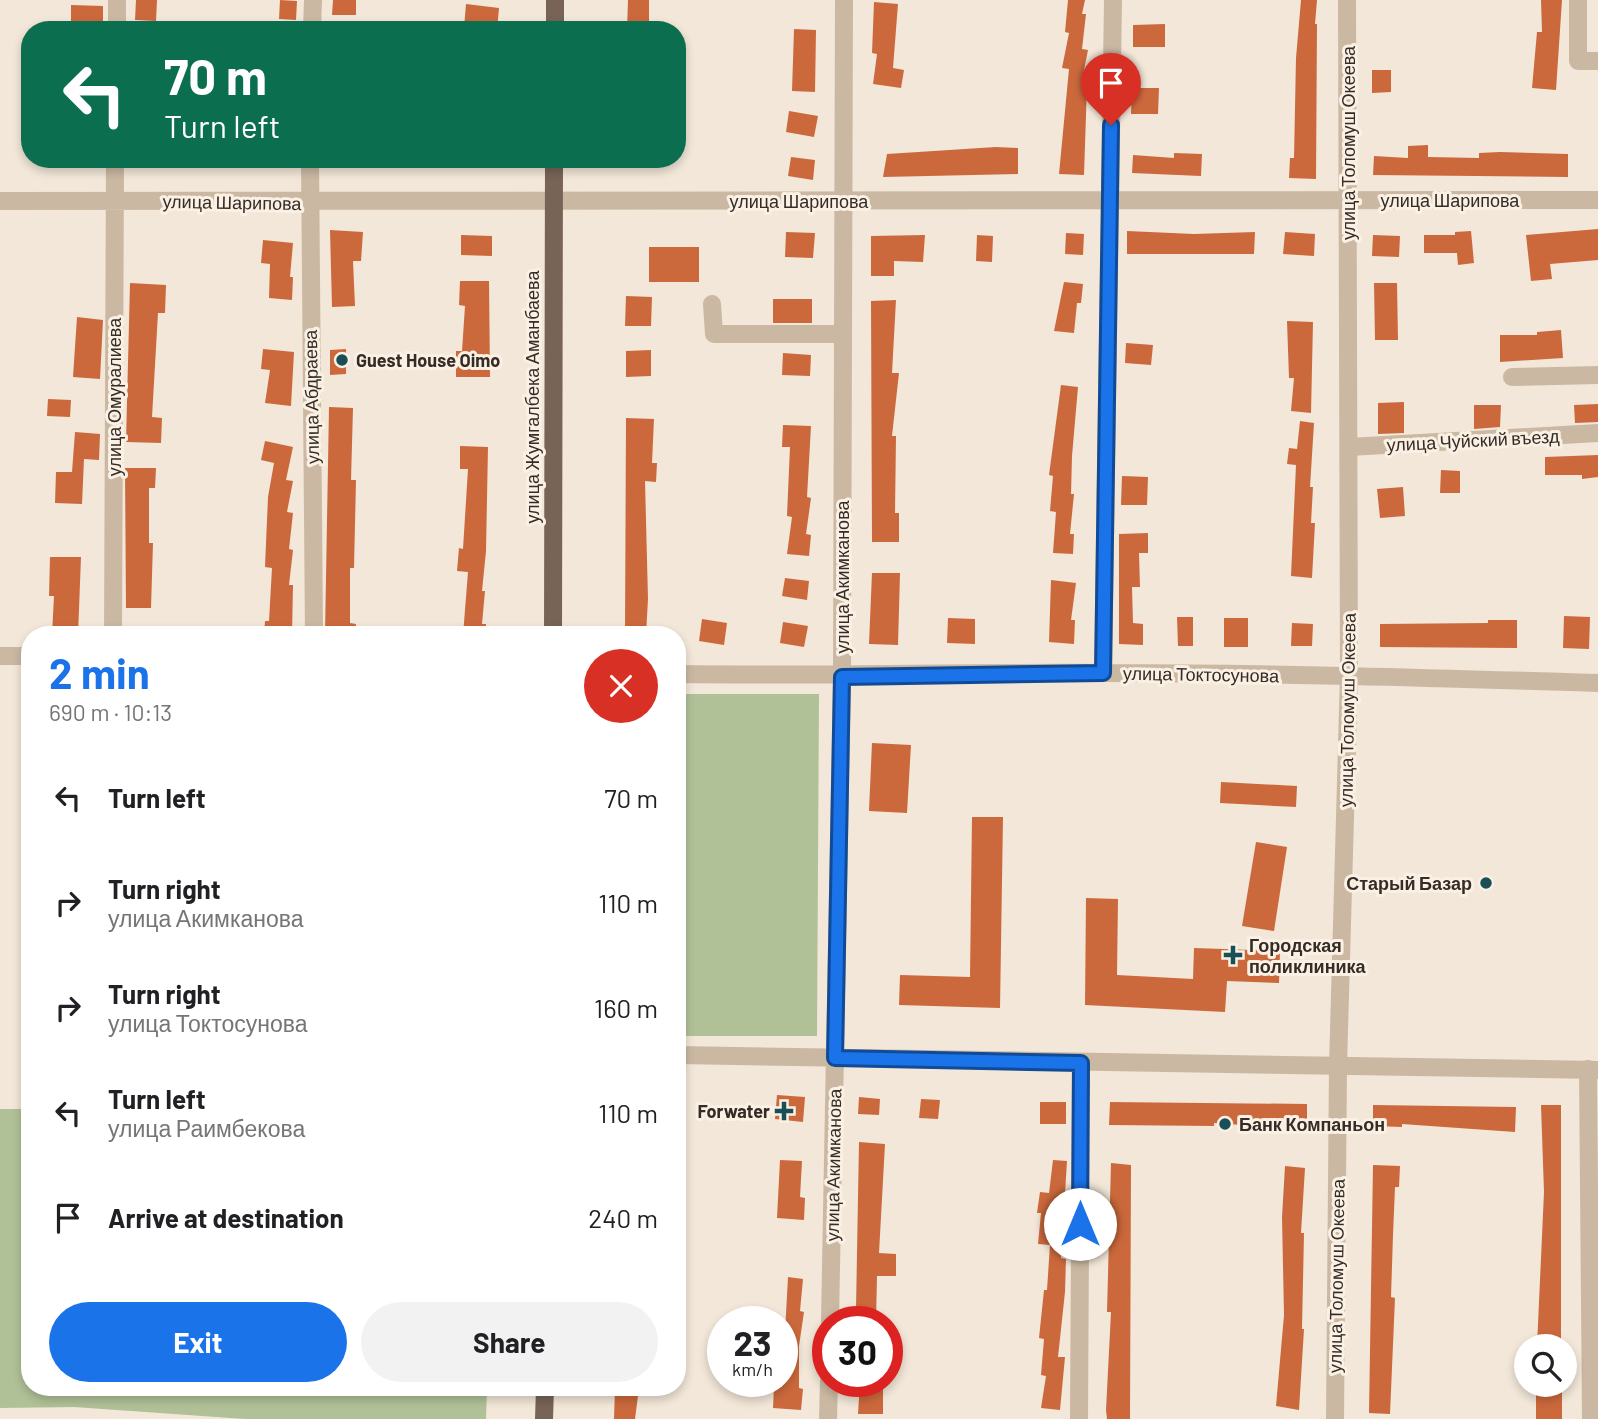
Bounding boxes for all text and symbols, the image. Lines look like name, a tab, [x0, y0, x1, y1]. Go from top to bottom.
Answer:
street label: улица Толомуш Океева	[1337, 45, 1359, 240]
text: 70 m	[164, 46, 267, 105]
icon: left	[49, 49, 140, 140]
pin	[1081, 53, 1141, 125]
icon: arrive	[1092, 64, 1130, 102]
text: Turn left	[164, 106, 281, 144]
street label: улица Шарипова	[1381, 189, 1520, 211]
street label: улица Шарипова	[162, 190, 303, 214]
street label: улица Шарипова	[730, 190, 869, 212]
street label: улица Жумгалбека Аманбаева	[521, 270, 543, 523]
street label: улица Омуралиева	[103, 317, 125, 476]
street label: улица Абдраева	[299, 329, 323, 464]
place label: Guest House Oimo	[356, 349, 500, 371]
marker: Guest House Oimo	[334, 352, 350, 368]
street label: улица Чуйский въезд	[1386, 424, 1560, 456]
street label: улица Акимканова	[831, 500, 853, 654]
street label: улица Толомуш Океева	[1334, 612, 1360, 807]
text: 2 min	[49, 647, 150, 697]
button: close	[584, 649, 658, 723]
street label: улица Токтосунова	[1123, 662, 1280, 686]
text: 690 m · 10:13	[49, 698, 172, 726]
icon: left	[49, 779, 87, 817]
text: Turn left	[108, 782, 206, 813]
text: 70 m	[604, 782, 658, 813]
place label: Старый Базар	[1346, 872, 1472, 894]
text: Turn right	[108, 873, 221, 904]
marker: Старый Базар	[1478, 875, 1494, 891]
icon: right	[49, 884, 87, 922]
text: 110 m	[598, 887, 658, 918]
text: улица Акимканова	[108, 904, 304, 932]
place label: Городская поликлиника	[1249, 934, 1367, 977]
marker: Городская поликлиника	[1223, 945, 1243, 965]
text: Turn right	[108, 978, 221, 1009]
icon: right	[49, 989, 87, 1027]
text: 160 m	[594, 992, 658, 1023]
text: улица Токтосунова	[108, 1009, 308, 1037]
text: Turn left	[108, 1083, 206, 1114]
street label: улица Акимканова	[821, 1087, 845, 1242]
icon: left	[49, 1094, 87, 1132]
text: 110 m	[598, 1097, 658, 1128]
place label: Forwater	[697, 1100, 770, 1122]
marker: Forwater	[776, 1103, 792, 1119]
place label: Банк Компаньон	[1239, 1113, 1385, 1135]
text: улица Раимбекова	[108, 1114, 305, 1142]
marker: Банк Компаньон	[1217, 1116, 1233, 1132]
street label: улица Толомуш Океева	[1323, 1178, 1349, 1373]
position arrow	[1043, 1187, 1117, 1261]
icon: arrive	[49, 1199, 87, 1237]
text: Arrive at destination	[108, 1202, 344, 1233]
text: 240 m	[588, 1202, 658, 1233]
button: Exit	[49, 1302, 347, 1382]
button: Share	[361, 1302, 658, 1382]
speed limit sign: 30	[812, 1306, 903, 1397]
text: 23	[733, 1321, 772, 1363]
map controls	[1514, 1334, 1577, 1397]
button: search	[1514, 1334, 1577, 1397]
text: km/h	[732, 1358, 773, 1380]

